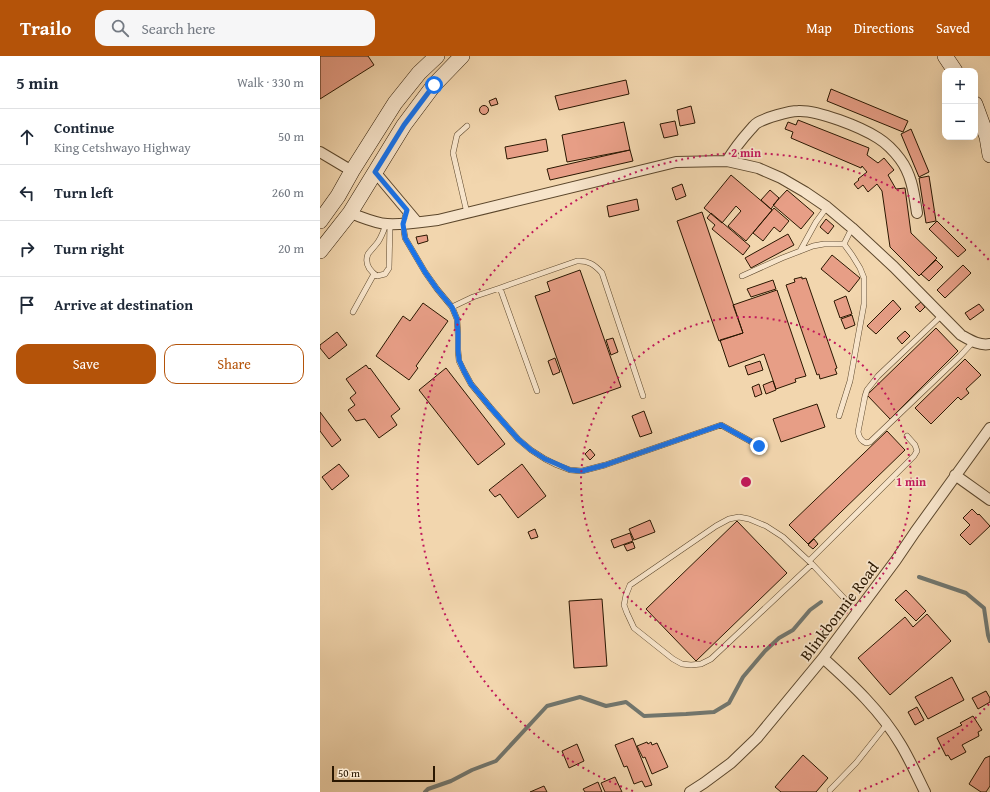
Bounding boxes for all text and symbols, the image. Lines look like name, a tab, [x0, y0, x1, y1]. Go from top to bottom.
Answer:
search box	[95, 10, 375, 46]
text: Trailo	[20, 14, 71, 42]
icon: search	[109, 17, 131, 39]
text: Search here	[141, 18, 215, 39]
text: Map	[806, 18, 832, 38]
text: Directions	[854, 18, 914, 38]
text: Saved	[936, 18, 970, 38]
map controls	[942, 68, 978, 140]
button: +	[942, 68, 978, 104]
text: 5 min	[16, 70, 58, 95]
text: Walk · 330 m	[237, 73, 304, 92]
route start	[425, 76, 443, 94]
button: −	[942, 104, 978, 140]
text: Continue	[54, 117, 115, 138]
icon: ahead	[16, 126, 38, 148]
text: 50 m	[278, 127, 304, 146]
text: King Cetshwayo Highway	[54, 138, 191, 157]
text: 2 min	[731, 144, 761, 161]
icon: left	[16, 182, 38, 204]
text: Turn left	[54, 182, 113, 203]
text: 260 m	[272, 183, 304, 202]
icon: right	[16, 238, 38, 260]
text: Turn right	[54, 238, 125, 259]
text: 20 m	[278, 239, 304, 258]
icon: arrive	[16, 294, 38, 316]
text: Arrive at destination	[54, 294, 193, 315]
button: Save	[16, 344, 156, 384]
button: Share	[164, 344, 304, 384]
route end	[750, 437, 768, 455]
text: 1 min	[896, 473, 926, 490]
centre of rings	[739, 475, 753, 489]
street label: Blinkbonnie Road	[794, 556, 885, 666]
scale bar	[332, 764, 435, 783]
text: 50 m	[338, 765, 360, 781]

